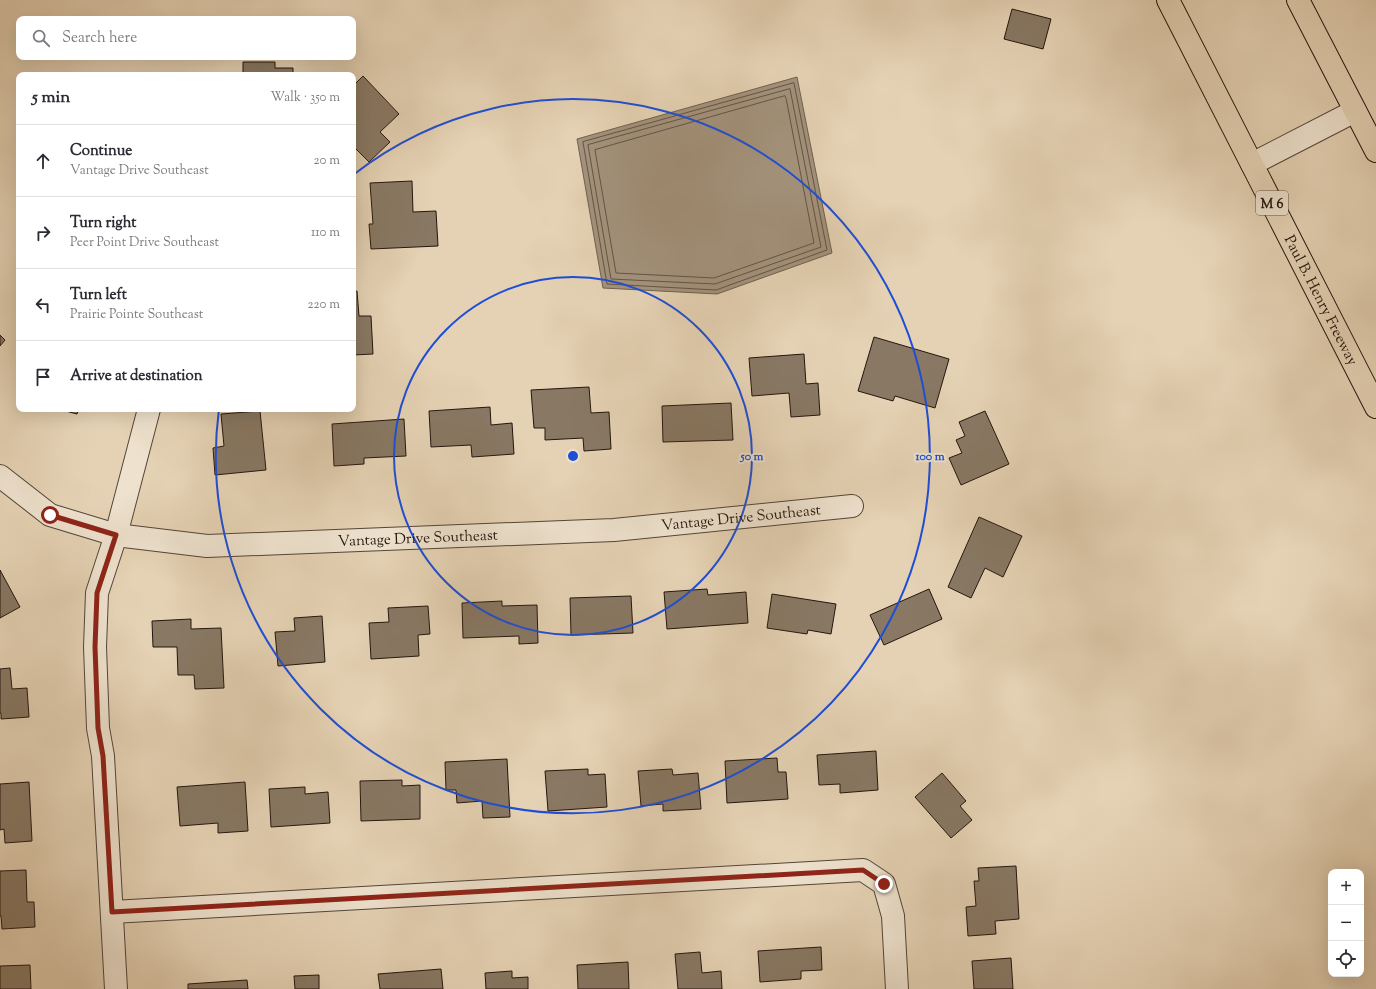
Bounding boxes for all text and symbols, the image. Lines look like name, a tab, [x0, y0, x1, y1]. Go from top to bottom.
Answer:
search box	[16, 16, 356, 60]
icon: search	[30, 27, 52, 49]
text: Search here	[62, 28, 137, 49]
text: 5 min	[32, 86, 70, 110]
text: Walk · 350 m	[271, 89, 340, 107]
text: Continue	[70, 141, 132, 162]
icon: ahead	[32, 150, 54, 172]
text: 20 m	[314, 152, 340, 170]
text: Vantage Drive Southeast	[70, 162, 209, 180]
road number: M 6	[1256, 191, 1288, 215]
text: Turn right	[70, 213, 136, 234]
icon: right	[32, 222, 54, 244]
text: 110 m	[311, 224, 340, 242]
street label: Paul B. Henry Freeway	[1278, 232, 1362, 370]
text: Peer Point Drive Southeast	[70, 234, 219, 252]
text: Turn left	[70, 285, 127, 306]
icon: left	[32, 294, 54, 316]
text: 220 m	[307, 296, 340, 314]
text: Prairie Pointe Southeast	[70, 306, 203, 324]
icon: arrive	[32, 366, 54, 388]
text: Arrive at destination	[70, 366, 203, 387]
text: 50 m	[740, 448, 764, 466]
text: 100 m	[914, 448, 945, 466]
centre of rings	[566, 449, 580, 463]
street label: Vantage Drive Southeast	[660, 500, 822, 537]
route start	[41, 506, 59, 524]
street label: Vantage Drive Southeast	[337, 526, 498, 553]
map controls	[1328, 869, 1364, 977]
button: +	[1328, 869, 1364, 905]
route end	[875, 875, 893, 893]
button: −	[1328, 905, 1364, 941]
button: locate	[1328, 941, 1364, 977]

